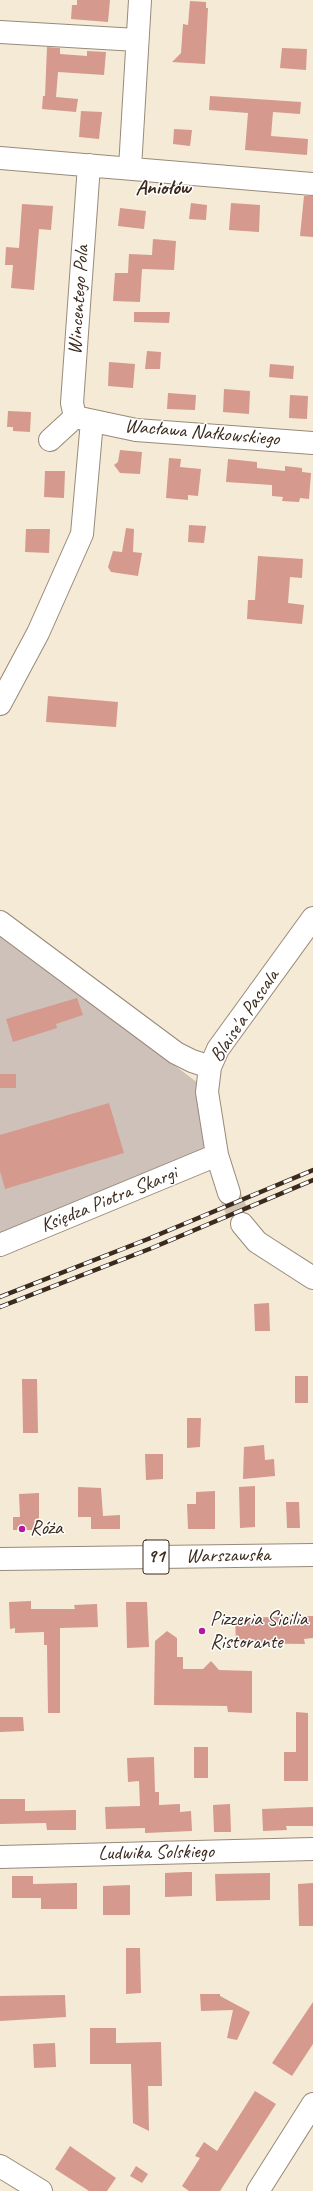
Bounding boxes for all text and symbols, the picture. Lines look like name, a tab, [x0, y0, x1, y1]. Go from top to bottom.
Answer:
district label: Aniołów	[136, 175, 190, 201]
street label: Wincentego Pola	[63, 245, 95, 355]
street label: Wacława Nałkowskiego	[124, 414, 280, 452]
street label: Blaise'a Pascala	[205, 965, 285, 1067]
street label: Księdza Piotra Skargi	[37, 1162, 181, 1238]
place label: Róża	[30, 1517, 63, 1541]
marker: Róża	[17, 1524, 27, 1534]
road number: 91	[143, 1540, 169, 1574]
street label: Warszawska	[186, 1543, 270, 1569]
place label: Pizzeria Sicilia Ristorante	[210, 1608, 307, 1655]
marker: Pizzeria Sicilia Ristorante	[197, 1626, 207, 1636]
street label: Ludwika Solskiego	[98, 1840, 214, 1866]

